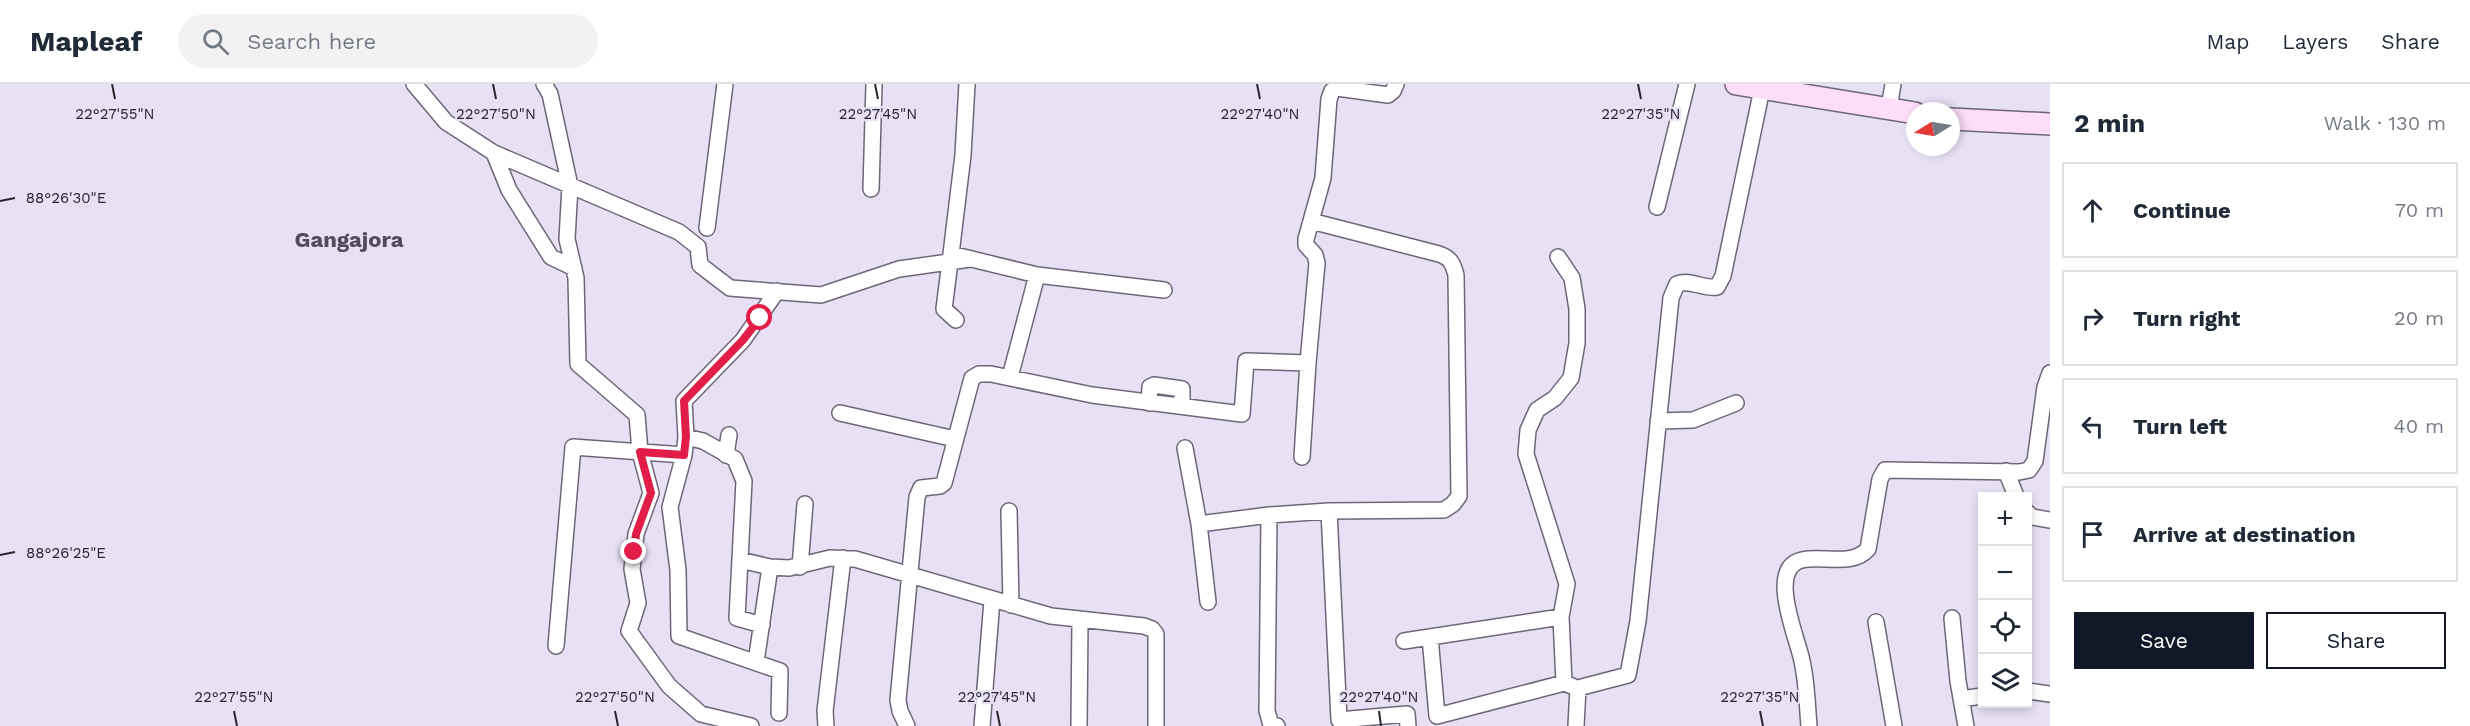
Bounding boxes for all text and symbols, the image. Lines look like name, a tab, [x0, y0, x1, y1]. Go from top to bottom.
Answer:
search box	[178, 14, 598, 68]
text: Mapleaf	[30, 25, 142, 58]
icon: search	[199, 25, 232, 58]
text: Search here	[247, 29, 376, 54]
text: Map	[2206, 29, 2249, 54]
text: Layers	[2282, 29, 2348, 54]
text: Share	[2381, 29, 2440, 54]
north arrow	[1906, 102, 1960, 156]
text: 22°27'55"N	[75, 105, 155, 123]
text: 22°27'50"N	[456, 105, 536, 123]
text: 22°27'45"N	[839, 105, 917, 123]
text: 22°27'40"N	[1221, 105, 1299, 123]
text: 22°27'35"N	[1601, 105, 1681, 123]
text: 2 min	[2074, 108, 2145, 138]
text: Walk · 130 m	[2324, 111, 2446, 135]
text: 88°26'30"E	[26, 189, 106, 207]
icon: ahead	[2076, 194, 2109, 227]
text: Continue	[2133, 198, 2231, 223]
text: 70 m	[2395, 198, 2444, 222]
district label: Gangajora	[295, 227, 404, 252]
icon: right	[2076, 302, 2109, 335]
route start	[746, 304, 772, 330]
text: Turn right	[2133, 306, 2240, 331]
text: 20 m	[2394, 306, 2444, 330]
icon: left	[2076, 410, 2109, 443]
text: Turn left	[2133, 414, 2227, 439]
text: 40 m	[2393, 414, 2444, 438]
map controls	[1978, 492, 2032, 708]
button: +	[1978, 492, 2032, 546]
icon: arrive	[2076, 518, 2109, 551]
text: Arrive at destination	[2133, 522, 2356, 547]
route end	[620, 538, 646, 564]
text: 88°26'25"E	[26, 544, 106, 562]
button: −	[1978, 546, 2032, 600]
button: locate	[1978, 600, 2032, 654]
button: Save	[2074, 612, 2254, 669]
button: Share	[2266, 612, 2446, 669]
button: layers	[1978, 654, 2032, 708]
text: 22°27'55"N	[194, 688, 274, 706]
text: 22°27'50"N	[575, 688, 655, 706]
text: 22°27'45"N	[958, 688, 1036, 706]
text: 22°27'40"N	[1340, 688, 1418, 706]
text: 22°27'35"N	[1720, 688, 1800, 706]

